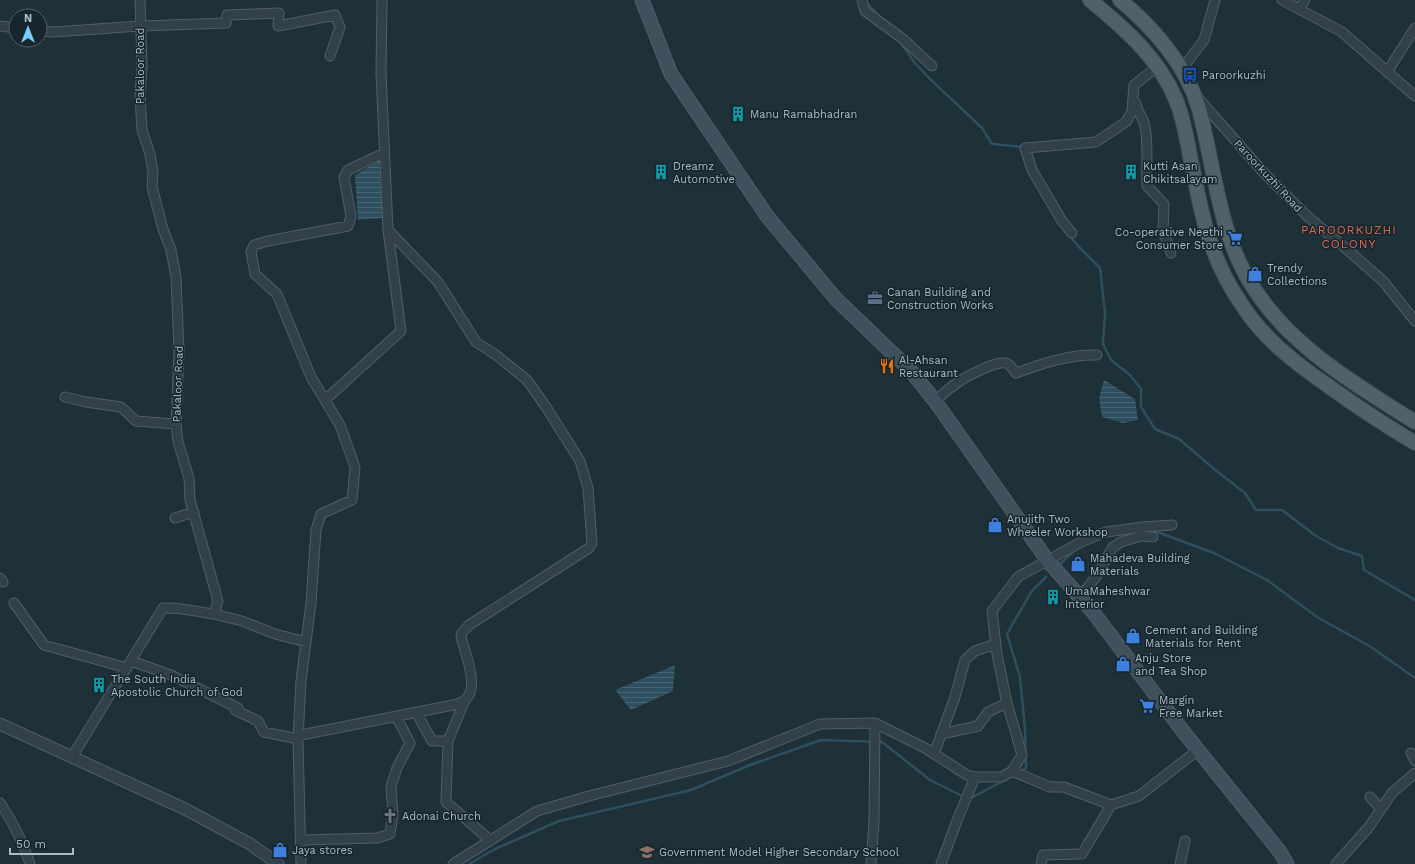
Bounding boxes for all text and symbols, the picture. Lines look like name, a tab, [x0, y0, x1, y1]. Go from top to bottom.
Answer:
north arrow	[8, 8, 48, 48]
text: N	[24, 12, 32, 25]
street label: Pakaloor Road	[134, 28, 147, 104]
bus stop icon: Paroorkuzhi	[1181, 66, 1199, 84]
place label: Paroorkuzhi	[1202, 69, 1266, 82]
building icon: Manu Ramabhadran	[729, 105, 747, 123]
place label: Manu Ramabhadran	[750, 108, 857, 121]
street label: Paroorkuzhi Road	[1231, 137, 1305, 215]
place label: Dreamz Automotive	[673, 160, 735, 186]
place label: Kutti Asan Chikitsalayam	[1143, 160, 1218, 186]
building icon: Dreamz Automotive	[652, 163, 670, 181]
building icon: Kutti Asan Chikitsalayam	[1122, 163, 1140, 181]
district label: PAROORKUZHI COLONY	[1301, 223, 1397, 251]
place label: Co-operative Neethi Consumer Store	[1115, 226, 1223, 252]
supermarket icon: Co-operative Neethi Consumer Store	[1226, 229, 1244, 247]
place label: Trendy Collections	[1267, 262, 1327, 288]
shop icon: Trendy Collections	[1246, 265, 1264, 283]
place label: Canan Building and Construction Works	[887, 286, 994, 312]
office icon: Canan Building and Construction Works	[866, 289, 884, 307]
street label: Pakaloor Road	[170, 345, 186, 423]
place label: Al-Ahsan Restaurant	[899, 354, 958, 380]
restaurant icon: Al-Ahsan Restaurant	[878, 357, 896, 375]
place label: Anujith Two Wheeler Workshop	[1007, 513, 1108, 539]
shop icon: Anujith Two Wheeler Workshop	[986, 516, 1004, 534]
place label: Mahadeva Building Materials	[1090, 552, 1190, 578]
shop icon: Mahadeva Building Materials	[1069, 555, 1087, 573]
place label: UmaMaheshwar Interior	[1065, 585, 1151, 611]
building icon: UmaMaheshwar Interior	[1044, 588, 1062, 606]
place label: Cement and Building Materials for Rent	[1145, 624, 1257, 650]
shop icon: Cement and Building Materials for Rent	[1124, 627, 1142, 645]
place label: Anju Store and Tea Shop	[1135, 652, 1207, 678]
shop icon: Anju Store and Tea Shop	[1114, 655, 1132, 673]
place label: The South India Apostolic Church of God	[111, 673, 243, 699]
building icon: The South India Apostolic Church of God	[90, 676, 108, 694]
place label: Margin Free Market	[1159, 694, 1223, 720]
supermarket icon: Margin Free Market	[1138, 697, 1156, 715]
church icon: Adonai Church	[381, 807, 399, 825]
place label: Adonai Church	[402, 810, 481, 823]
scale bar	[10, 830, 73, 856]
text: 50 m	[16, 837, 46, 851]
shop icon: Jaya stores	[271, 841, 289, 859]
school or university icon: Government Model Higher Secondary School	[638, 843, 656, 861]
place label: Jaya stores	[292, 844, 353, 857]
place label: Government Model Higher Secondary School	[659, 846, 900, 859]

